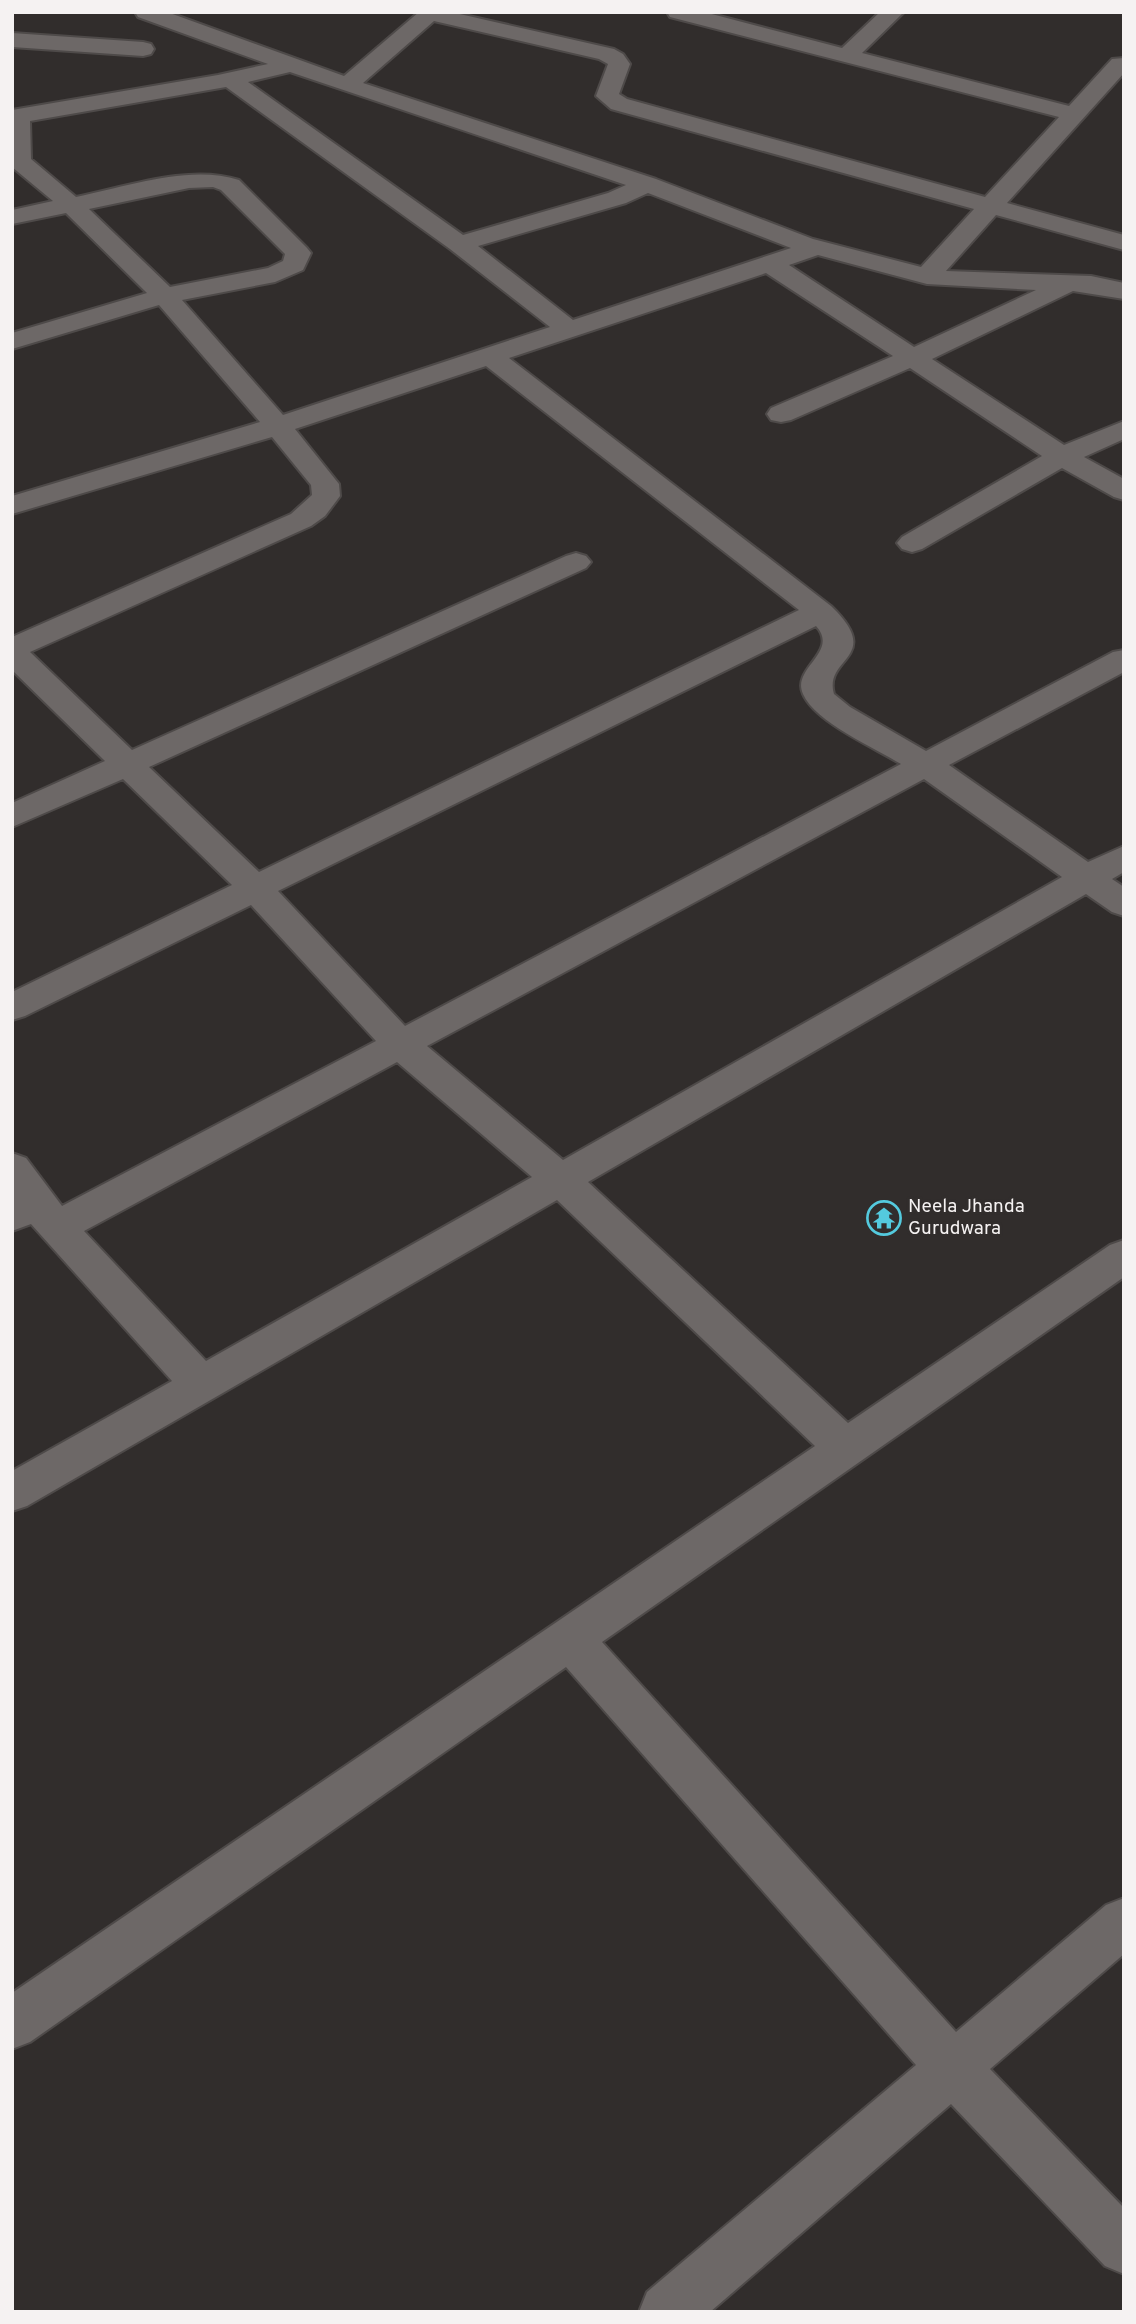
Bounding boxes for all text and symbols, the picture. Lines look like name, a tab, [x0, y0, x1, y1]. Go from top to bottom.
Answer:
place label: Neela Jhanda Gurudwara	[908, 1195, 1025, 1241]
temple icon: Neela Jhanda Gurudwara	[865, 1199, 903, 1237]

